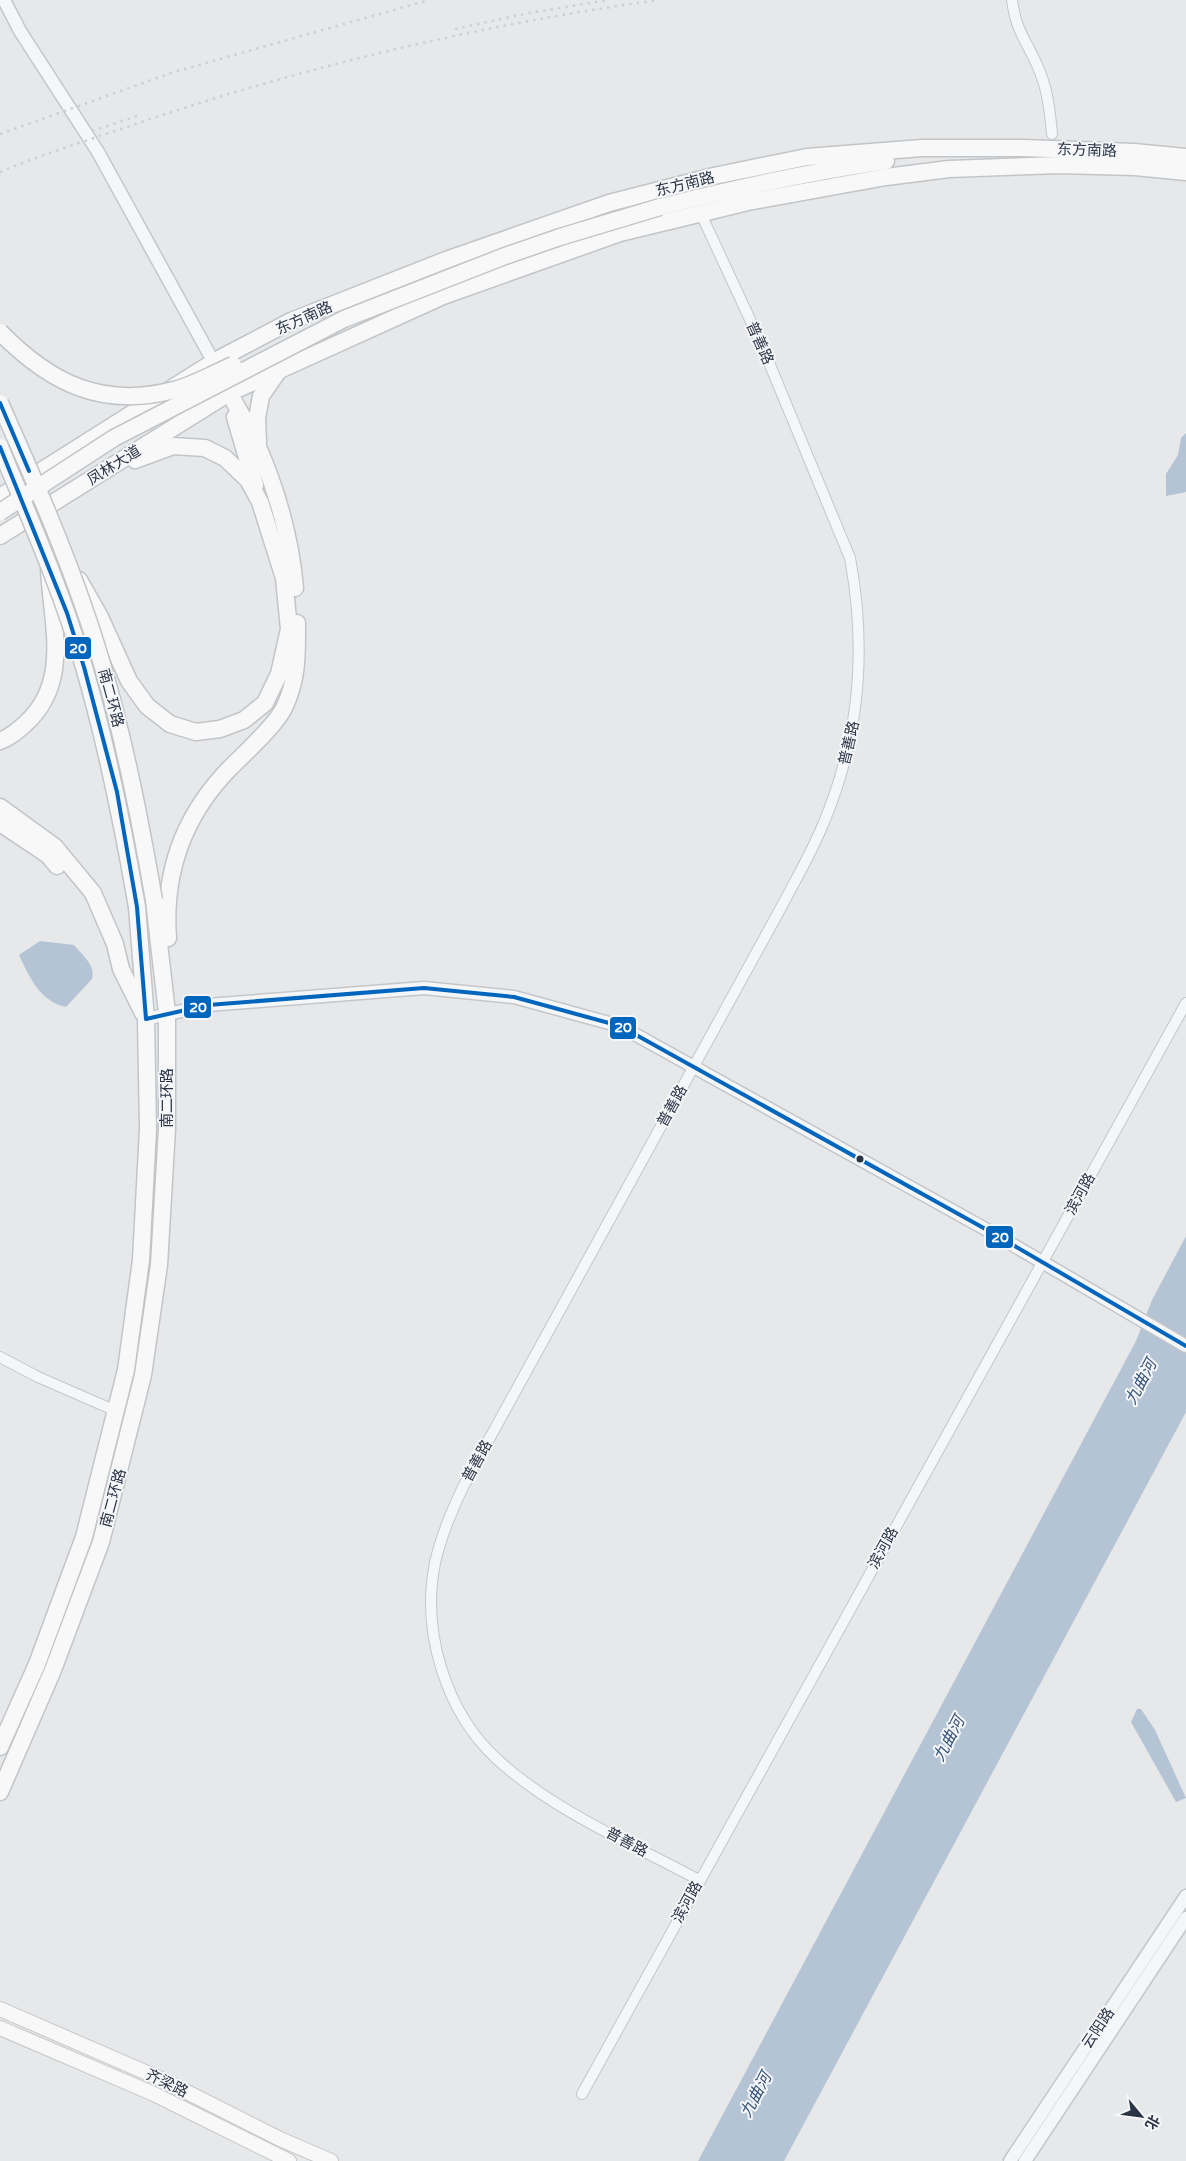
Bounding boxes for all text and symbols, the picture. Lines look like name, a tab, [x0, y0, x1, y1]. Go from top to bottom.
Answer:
street label: 东方南路	[1057, 140, 1117, 160]
street label: 东方南路	[654, 168, 716, 200]
street label: 东方南路	[273, 298, 335, 338]
street label: 普善路	[743, 319, 777, 367]
street label: 凤林大道	[84, 441, 144, 489]
line badge: 20	[64, 636, 92, 660]
text: 20	[69, 640, 87, 657]
street label: 南二环路	[95, 667, 127, 729]
street label: 普善路	[835, 719, 863, 767]
line badge: 20	[183, 995, 212, 1019]
text: 20	[189, 999, 207, 1016]
line badge: 20	[609, 1016, 637, 1040]
text: 20	[614, 1019, 632, 1036]
street label: 南二环路	[158, 1068, 176, 1128]
street label: 普善路	[653, 1082, 691, 1130]
unlabelled marker	[855, 1154, 865, 1164]
street label: 滨河路	[1061, 1170, 1099, 1218]
line badge: 20	[985, 1225, 1014, 1249]
text: 20	[991, 1229, 1009, 1246]
water label: 九曲河	[1121, 1353, 1163, 1408]
street label: 普善路	[458, 1437, 496, 1485]
street label: 南二环路	[97, 1467, 129, 1529]
street label: 滨河路	[864, 1524, 902, 1572]
water label: 九曲河	[929, 1710, 971, 1765]
street label: 普善路	[603, 1823, 651, 1861]
street label: 滨河路	[668, 1878, 706, 1926]
street label: 云阳路	[1078, 2004, 1118, 2052]
street label: 齐梁路	[143, 2065, 191, 2101]
water label: 九曲河	[736, 2066, 778, 2121]
north arrow	[1116, 2091, 1166, 2141]
text: 北	[1141, 2112, 1163, 2132]

